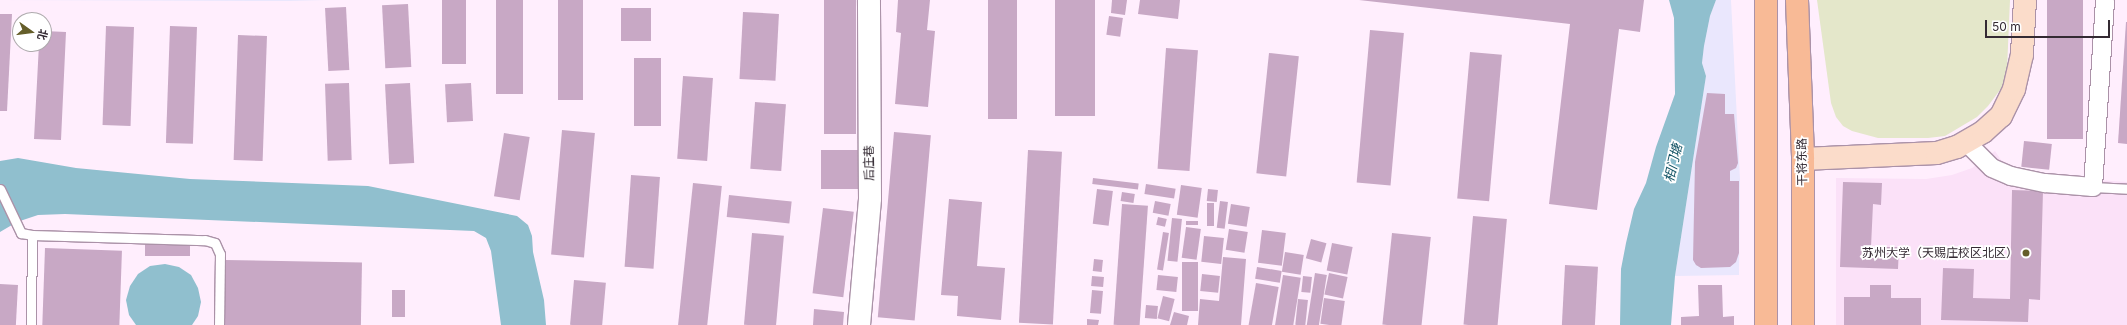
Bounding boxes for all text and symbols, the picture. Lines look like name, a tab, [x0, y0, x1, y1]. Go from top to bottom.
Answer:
north arrow	[12, 12, 52, 52]
scale bar	[1987, 12, 2112, 38]
text: 50 m	[1992, 19, 2021, 34]
text: 北	[35, 28, 51, 42]
street label: 干将东路	[1794, 138, 1810, 186]
water label: 相门塘	[1661, 142, 1685, 184]
street label: 后庄巷	[861, 145, 877, 181]
place label: 苏州大学（天赐庄校区北区）	[1862, 246, 2018, 260]
marker: 苏州大学（天赐庄校区北区）	[2021, 248, 2031, 258]

